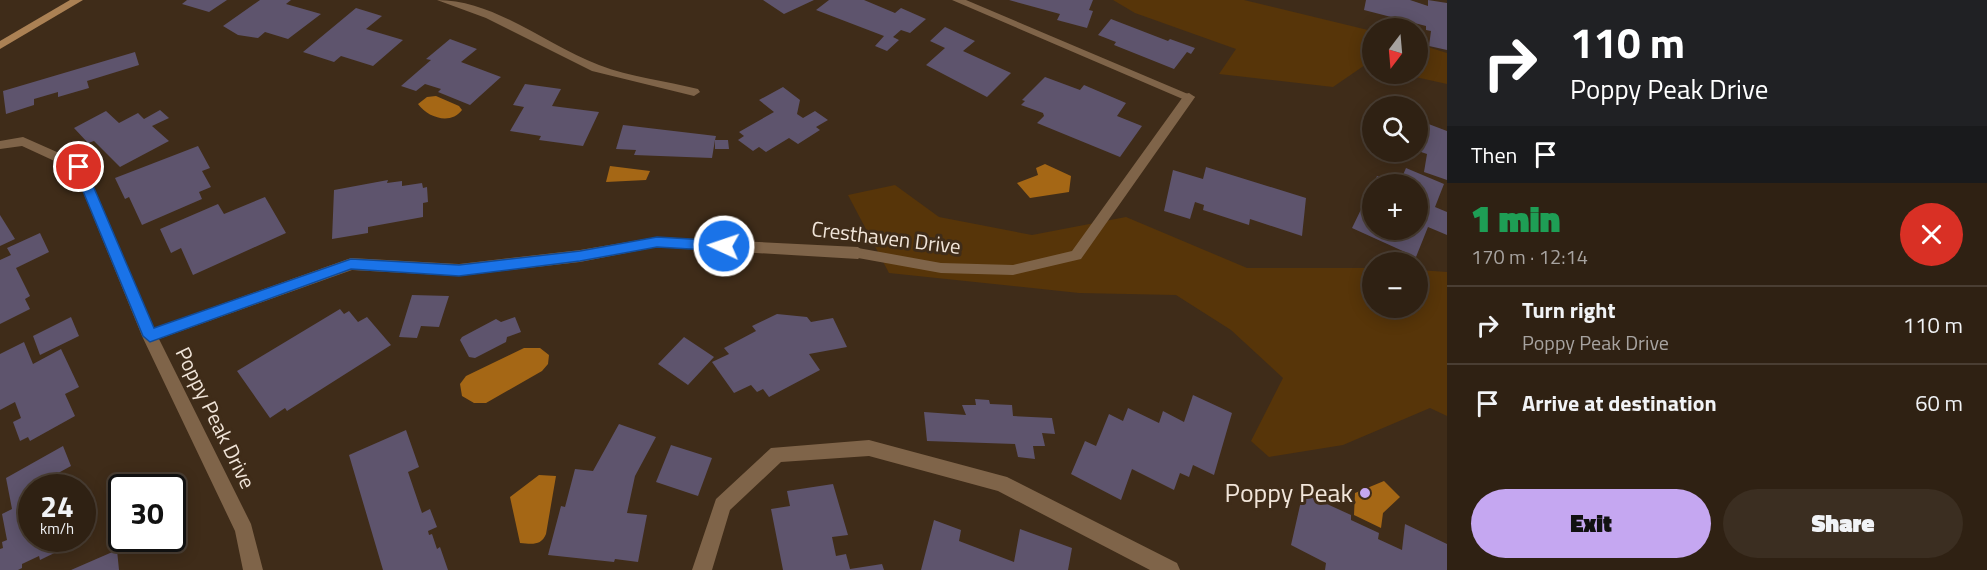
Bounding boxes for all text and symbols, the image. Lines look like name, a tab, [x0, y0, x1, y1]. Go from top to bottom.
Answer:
text: 110 m	[1570, 10, 1685, 74]
north arrow	[1362, 18, 1428, 84]
map controls	[1362, 18, 1428, 318]
icon: right	[1471, 24, 1549, 102]
text: Poppy Peak Drive	[1570, 68, 1768, 109]
button: search	[1362, 96, 1428, 162]
text: Then	[1471, 138, 1517, 172]
icon: arrive	[1529, 138, 1562, 171]
pin	[53, 141, 104, 192]
icon: arrive	[62, 150, 95, 183]
button: +	[1362, 174, 1428, 240]
text: 1 min	[1471, 191, 1560, 246]
button: close	[1900, 203, 1963, 266]
street label: Cresthaven Drive	[810, 212, 963, 262]
position arrow	[692, 214, 756, 278]
text: 170 m · 12:14	[1471, 241, 1588, 272]
button: −	[1362, 252, 1428, 318]
text: Turn right	[1522, 293, 1616, 327]
text: 110 m	[1903, 308, 1963, 342]
icon: right	[1471, 309, 1504, 342]
text: Poppy Peak Drive	[1522, 327, 1669, 358]
street label: Poppy Peak Drive	[168, 341, 264, 494]
text: Arrive at destination	[1522, 386, 1717, 420]
text: 60 m	[1915, 386, 1963, 420]
icon: arrive	[1471, 387, 1504, 420]
place label: Poppy Peak	[1225, 473, 1353, 512]
speed limit sign: 30	[108, 474, 186, 552]
text: 24	[40, 483, 74, 529]
marker: Poppy Peak	[1358, 486, 1372, 500]
button: Exit	[1471, 489, 1711, 558]
button: Share	[1723, 489, 1963, 558]
text: km/h	[40, 517, 74, 540]

